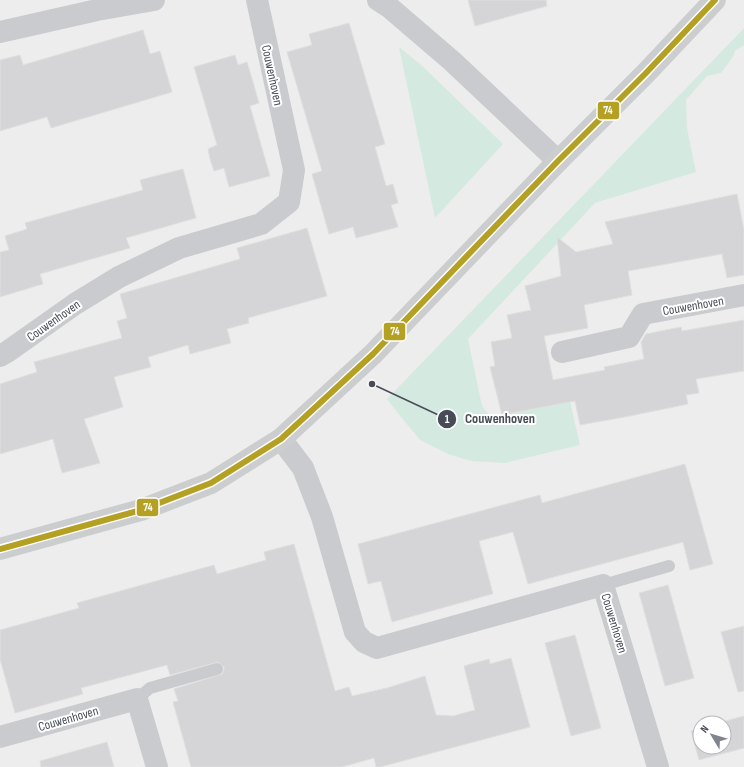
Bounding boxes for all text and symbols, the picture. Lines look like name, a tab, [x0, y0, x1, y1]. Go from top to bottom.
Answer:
street label: Couwenhoven	[258, 43, 286, 107]
line badge: 74	[597, 101, 620, 120]
text: 74	[603, 104, 613, 117]
street label: Couwenhoven	[661, 293, 725, 319]
street label: Couwenhoven	[24, 297, 83, 345]
line badge: 74	[383, 322, 406, 341]
text: 74	[390, 325, 400, 338]
callout: Couwenhoven	[437, 406, 543, 432]
text: Couwenhoven	[465, 410, 535, 427]
text: 1	[445, 412, 450, 427]
line badge: 74	[136, 498, 159, 517]
text: 74	[143, 501, 153, 514]
street label: Couwenhoven	[597, 591, 631, 655]
street label: Couwenhoven	[36, 703, 100, 735]
north arrow	[692, 715, 732, 755]
text: N	[698, 723, 712, 735]

